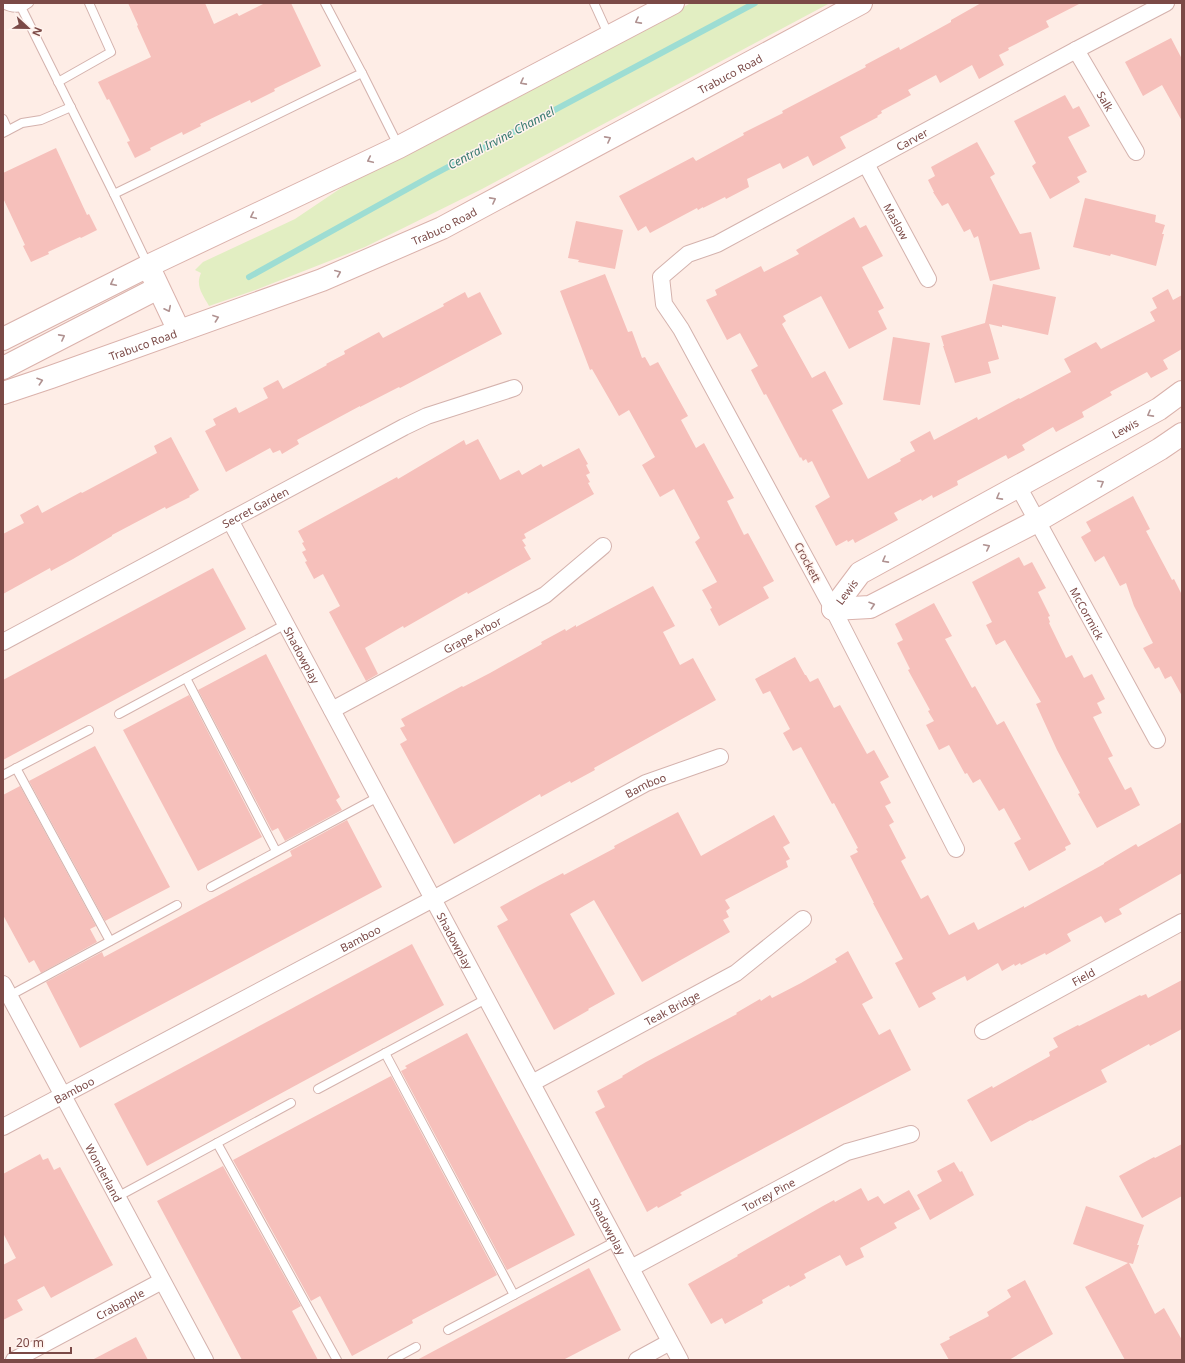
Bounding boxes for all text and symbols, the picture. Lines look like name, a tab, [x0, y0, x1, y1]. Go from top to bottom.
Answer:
north arrow	[8, 8, 48, 48]
one-way arrow	[635, 17, 643, 24]
text: N	[29, 25, 46, 39]
street label: Trabuco Road	[695, 50, 765, 97]
one-way arrow	[520, 77, 527, 85]
street label: Salk	[1094, 88, 1118, 114]
water label: Central Irvine Channel	[445, 102, 558, 173]
street label: Carver	[893, 124, 931, 154]
one-way arrow	[604, 136, 611, 143]
one-way arrow	[367, 155, 375, 163]
one-way arrow	[489, 198, 497, 205]
street label: Maslow	[881, 200, 913, 242]
street label: Trabuco Road	[409, 203, 479, 248]
one-way arrow	[249, 211, 257, 219]
one-way arrow	[333, 270, 341, 278]
one-way arrow	[110, 278, 118, 286]
one-way arrow	[163, 305, 171, 313]
one-way arrow	[212, 314, 219, 323]
street label: Trabuco Road	[107, 325, 179, 363]
one-way arrow	[58, 334, 66, 342]
one-way arrow	[36, 377, 43, 385]
one-way arrow	[1147, 409, 1154, 416]
street label: Lewis	[1109, 414, 1141, 441]
one-way arrow	[1097, 481, 1104, 488]
street label: Secret Garden	[219, 483, 291, 531]
one-way arrow	[996, 492, 1003, 499]
street label: Crockett	[791, 539, 825, 585]
one-way arrow	[983, 544, 990, 551]
one-way arrow	[882, 555, 889, 562]
street label: Lewis	[832, 575, 861, 607]
street label: McCormick	[1067, 584, 1108, 642]
one-way arrow	[868, 602, 875, 610]
street label: Grape Arbor	[440, 612, 504, 656]
street label: Shadowplay	[281, 624, 324, 686]
street label: Bamboo	[622, 769, 668, 801]
street label: Shadowplay	[434, 909, 477, 972]
street label: Bamboo	[337, 921, 383, 955]
street label: Field	[1069, 964, 1097, 989]
street label: Teak Bridge	[642, 987, 702, 1029]
street label: Bamboo	[51, 1073, 97, 1106]
street label: Wonderland	[83, 1141, 126, 1204]
street label: Torrey Pine	[739, 1174, 797, 1214]
street label: Shadowplay	[587, 1195, 630, 1257]
street label: Crabapple	[93, 1284, 147, 1323]
scale bar	[10, 1329, 71, 1355]
text: 20 m	[16, 1334, 44, 1351]

